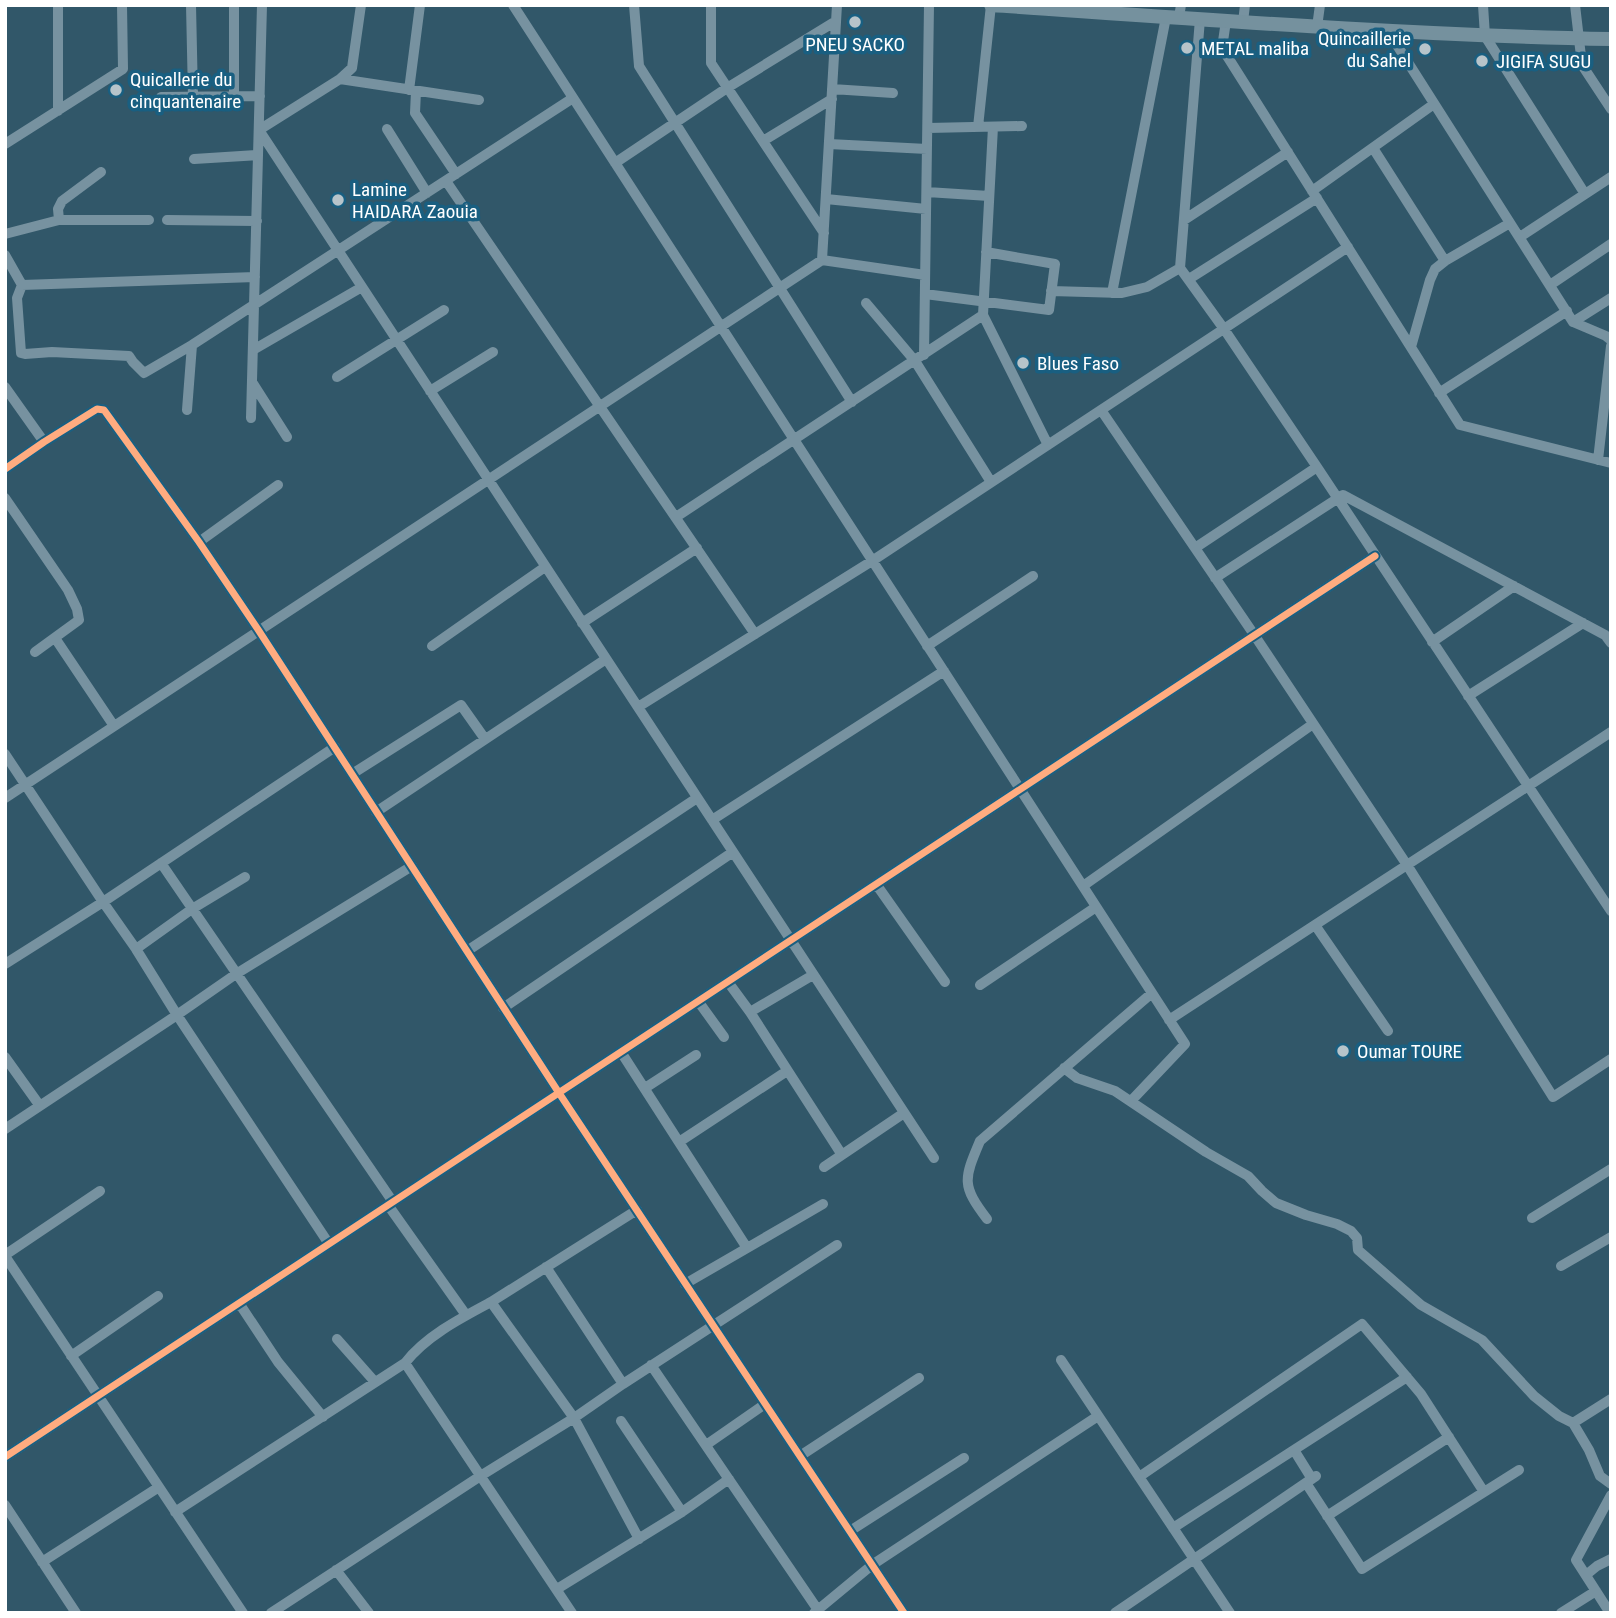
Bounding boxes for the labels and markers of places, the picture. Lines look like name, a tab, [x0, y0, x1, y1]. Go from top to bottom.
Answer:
marker: PNEU SACKO	[847, 14, 863, 30]
place label: Quincaillerie du Sahel	[1318, 27, 1411, 72]
place label: PNEU SACKO	[805, 33, 905, 56]
place label: METAL maliba	[1201, 37, 1309, 60]
marker: METAL maliba	[1179, 40, 1195, 56]
marker: Quincaillerie du Sahel	[1417, 41, 1433, 57]
place label: JIGIFA SUGU	[1496, 50, 1591, 73]
marker: JIGIFA SUGU	[1474, 53, 1490, 69]
place label: Quicallerie du cinquantenaire	[130, 68, 241, 113]
marker: Quicallerie du cinquantenaire	[108, 82, 124, 98]
place label: Lamine HAIDARA Zaouia	[352, 178, 478, 223]
marker: Lamine HAIDARA Zaouia	[330, 192, 346, 208]
place label: Blues Faso	[1037, 352, 1119, 375]
marker: Blues Faso	[1015, 355, 1031, 371]
place label: Oumar TOURE	[1357, 1040, 1462, 1063]
marker: Oumar TOURE	[1335, 1043, 1351, 1059]

